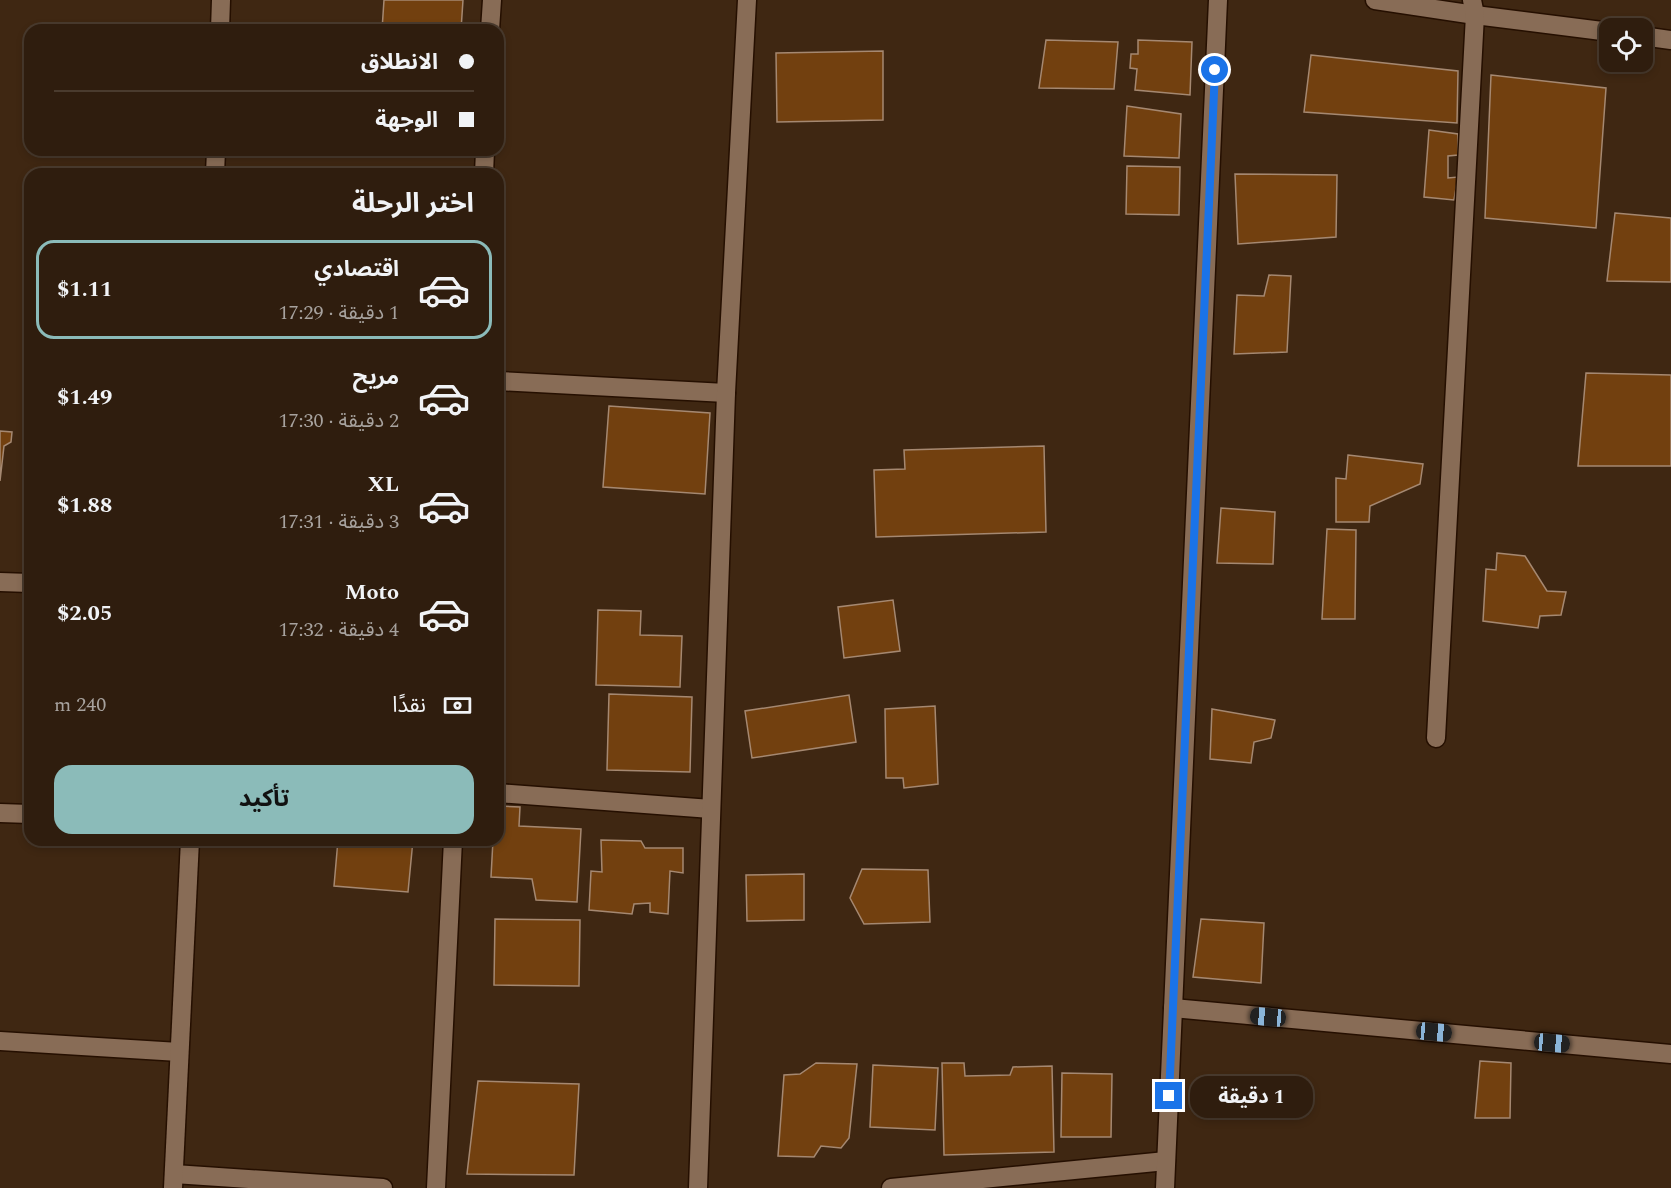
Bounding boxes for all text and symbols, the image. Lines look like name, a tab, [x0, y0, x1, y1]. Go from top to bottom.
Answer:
map controls	[1599, 18, 1653, 72]
button: locate	[1599, 18, 1653, 72]
text: الانطلاق	[361, 46, 438, 79]
route start	[1201, 56, 1228, 83]
text: الوجهة	[375, 104, 438, 137]
text: اختر الرحلة	[352, 183, 474, 225]
text: اقتصادي	[314, 253, 399, 286]
icon: car	[417, 263, 471, 317]
text: $1.11	[57, 273, 112, 306]
text: 1 دقيقة · 17:29	[278, 298, 399, 328]
text: مريح	[353, 361, 399, 394]
icon: car	[417, 371, 471, 425]
text: $1.49	[57, 381, 112, 414]
text: 2 دقيقة · 17:30	[278, 406, 399, 436]
text: XL	[368, 468, 399, 501]
icon: car	[417, 479, 471, 533]
text: $1.88	[57, 489, 112, 522]
text: 3 دقيقة · 17:31	[278, 507, 399, 537]
text: Moto	[345, 576, 399, 609]
icon: car	[417, 587, 471, 641]
text: $2.05	[57, 597, 112, 630]
text: 4 دقيقة · 17:32	[278, 615, 399, 645]
text: نقدًا	[392, 689, 426, 722]
icon: cash	[441, 689, 474, 722]
text: 240 m	[54, 690, 106, 720]
button: تأكيد	[54, 765, 474, 834]
car	[1249, 1006, 1287, 1028]
car	[1415, 1021, 1453, 1043]
car	[1533, 1032, 1571, 1054]
callout: 1 دقيقة	[1190, 1075, 1313, 1117]
route end	[1155, 1082, 1182, 1109]
text: 1 دقيقة	[1218, 1082, 1285, 1112]

